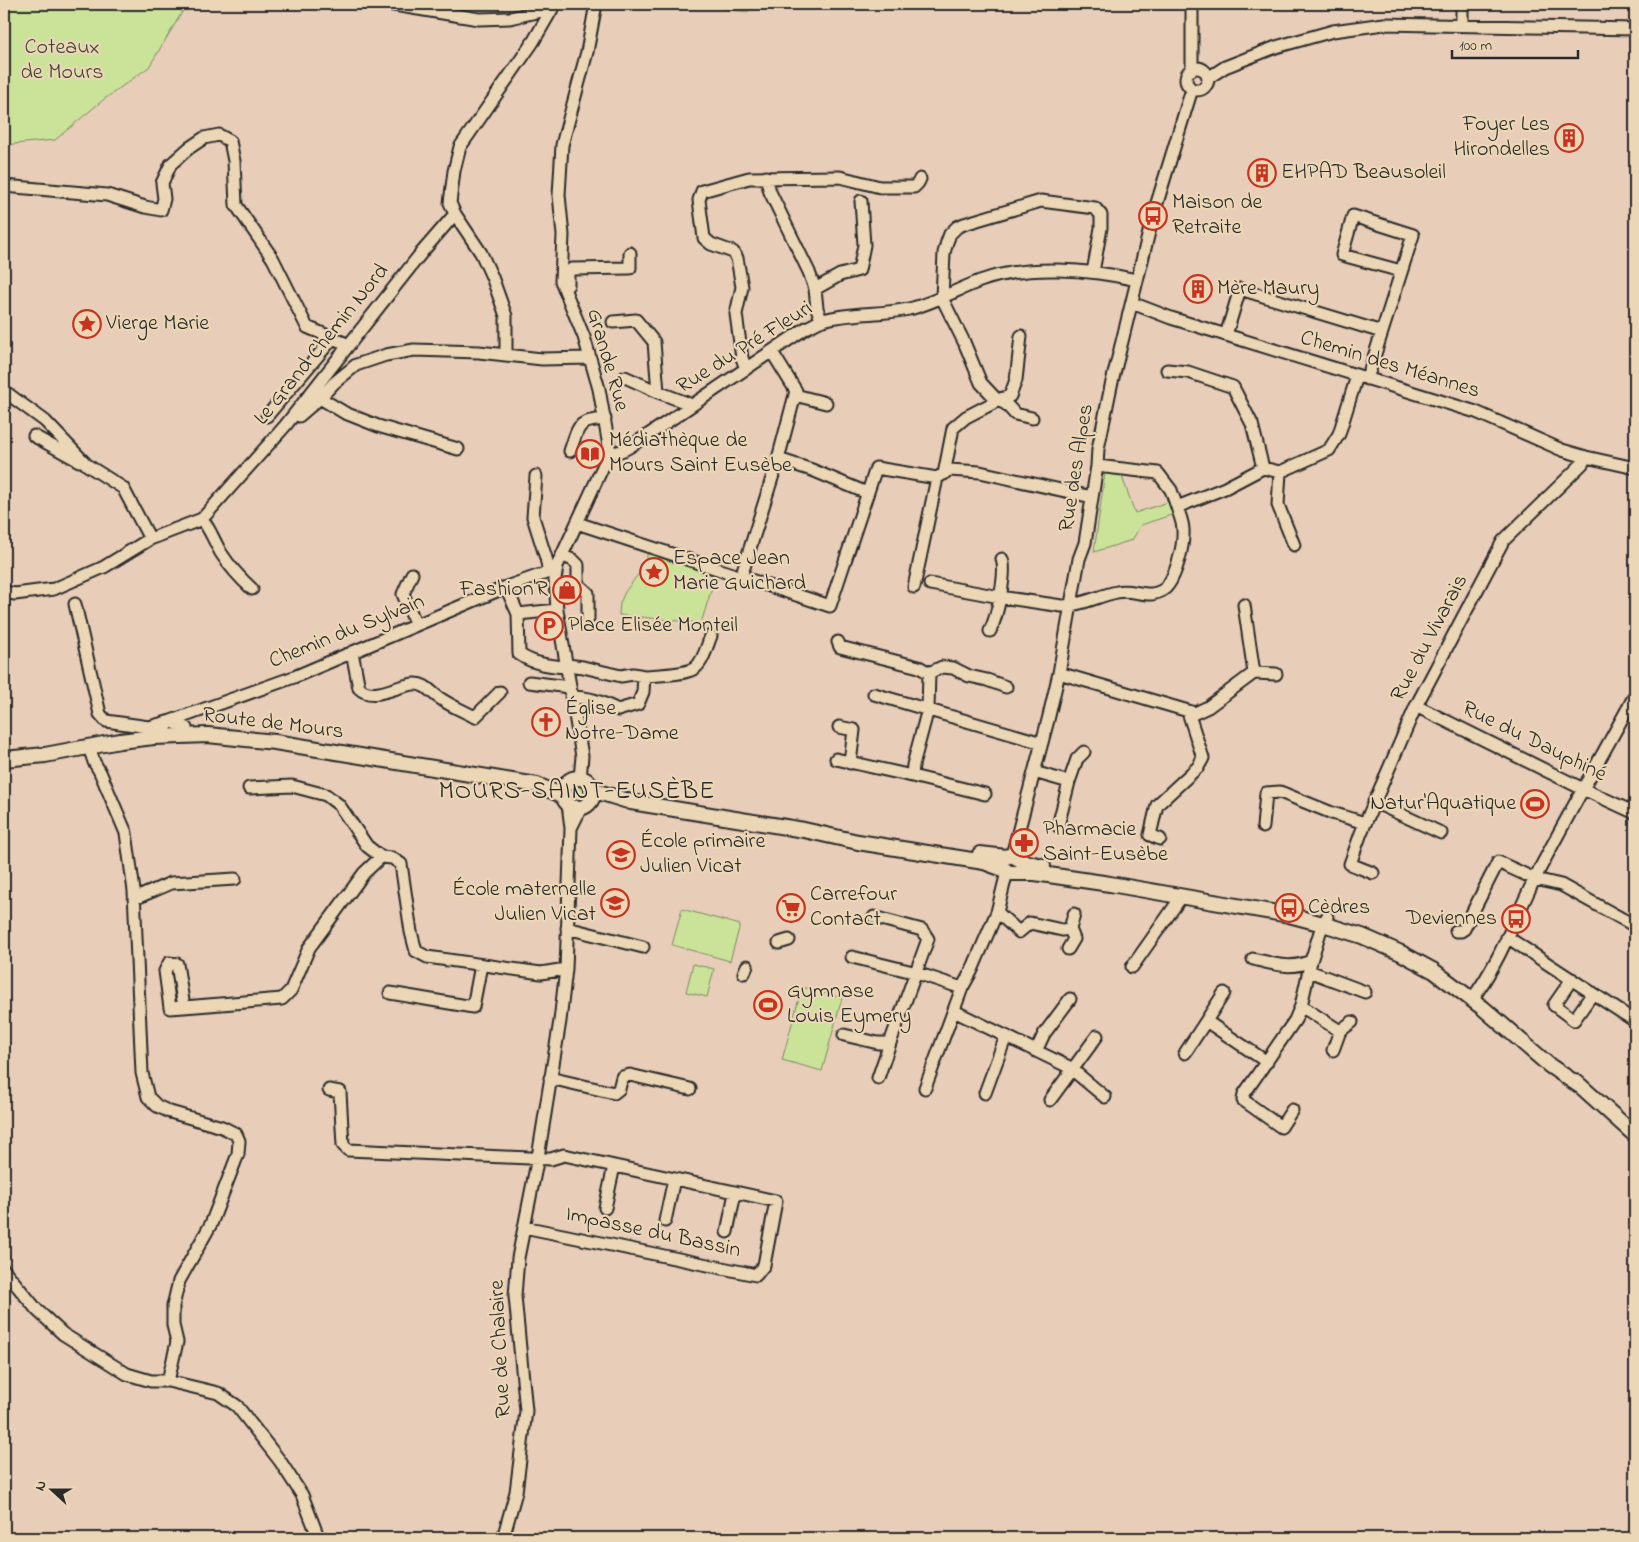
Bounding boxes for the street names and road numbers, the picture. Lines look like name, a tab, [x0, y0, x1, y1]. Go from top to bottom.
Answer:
street label: Le Grand Chemin Nord	[247, 257, 397, 433]
street label: Rue du Pré Fleuri	[671, 293, 819, 403]
street label: Grande Rue	[577, 305, 637, 415]
street label: Chemin des Méannes	[1296, 322, 1484, 408]
street label: Rue des Alpes	[1051, 402, 1103, 534]
street label: Rue du Vivarais	[1383, 569, 1477, 707]
street label: Chemin du Sylvain	[264, 586, 430, 679]
street label: Rue du Dauphiné	[1456, 693, 1612, 791]
street label: Route de Mours	[201, 699, 345, 749]
street label: Impasse du Bassin	[563, 1199, 743, 1267]
street label: Rue de Chalaire	[481, 1279, 521, 1419]

